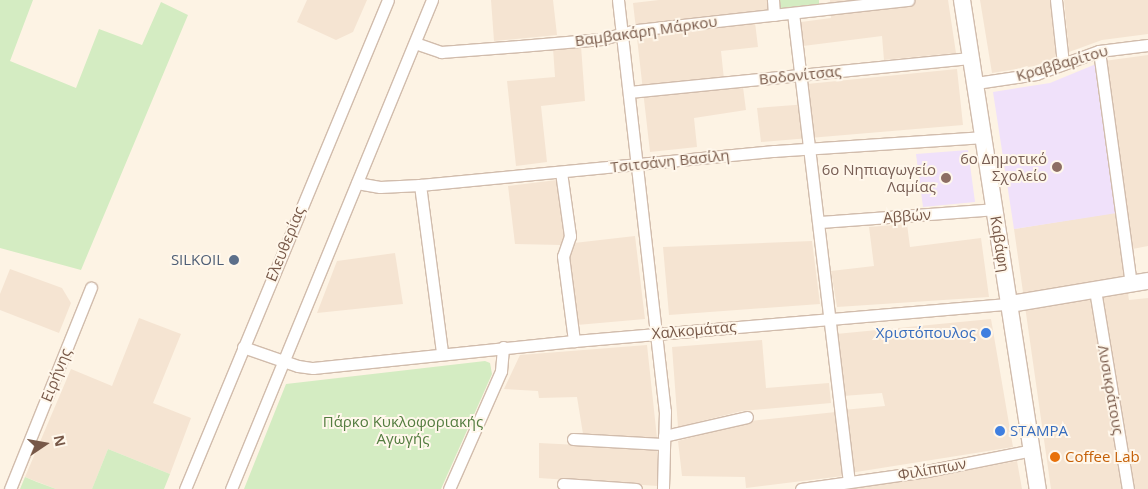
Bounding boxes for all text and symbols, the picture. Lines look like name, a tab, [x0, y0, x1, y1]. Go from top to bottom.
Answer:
street label: Βαμβακάρη Μάρκου	[574, 12, 718, 50]
street label: Κραββαρίτου	[1014, 41, 1110, 85]
street label: Βοδονίτσας	[758, 62, 842, 88]
street label: Τσιτσάνη Βασίλη	[610, 146, 730, 176]
place label: 6ο Δημοτικό Σχολείο	[960, 149, 1047, 184]
place label: 6ο Νηπιαγωγείο Λαμίας	[822, 160, 936, 195]
marker: 6ο Δημοτικό Σχολείο	[1051, 161, 1063, 173]
marker: 6ο Νηπιαγωγείο Λαμίας	[940, 172, 952, 184]
street label: Ελευθερίας	[262, 204, 308, 284]
street label: Αββών	[882, 205, 932, 227]
street label: Καβάφη	[987, 215, 1013, 273]
place label: SILKOIL	[171, 251, 224, 269]
marker: SILKOIL	[228, 254, 240, 266]
street label: Χαλκομάτας	[651, 317, 737, 343]
place label: Χριστόπουλος	[876, 324, 976, 342]
marker: Χριστόπουλος	[980, 327, 992, 339]
street label: Λυσικράτους	[1094, 344, 1128, 436]
street label: Ειρήνης	[37, 346, 75, 404]
park label: Πάρκο Κυκλοφοριακής Αγωγής	[323, 412, 483, 447]
north arrow	[20, 419, 70, 469]
place label: STAMPA	[1010, 422, 1068, 440]
marker: STAMPA	[994, 425, 1006, 437]
text: N	[50, 433, 71, 448]
place label: Coffee Lab	[1065, 448, 1140, 466]
marker: Coffee Lab	[1049, 451, 1061, 463]
street label: Φιλίππων	[896, 454, 968, 484]

